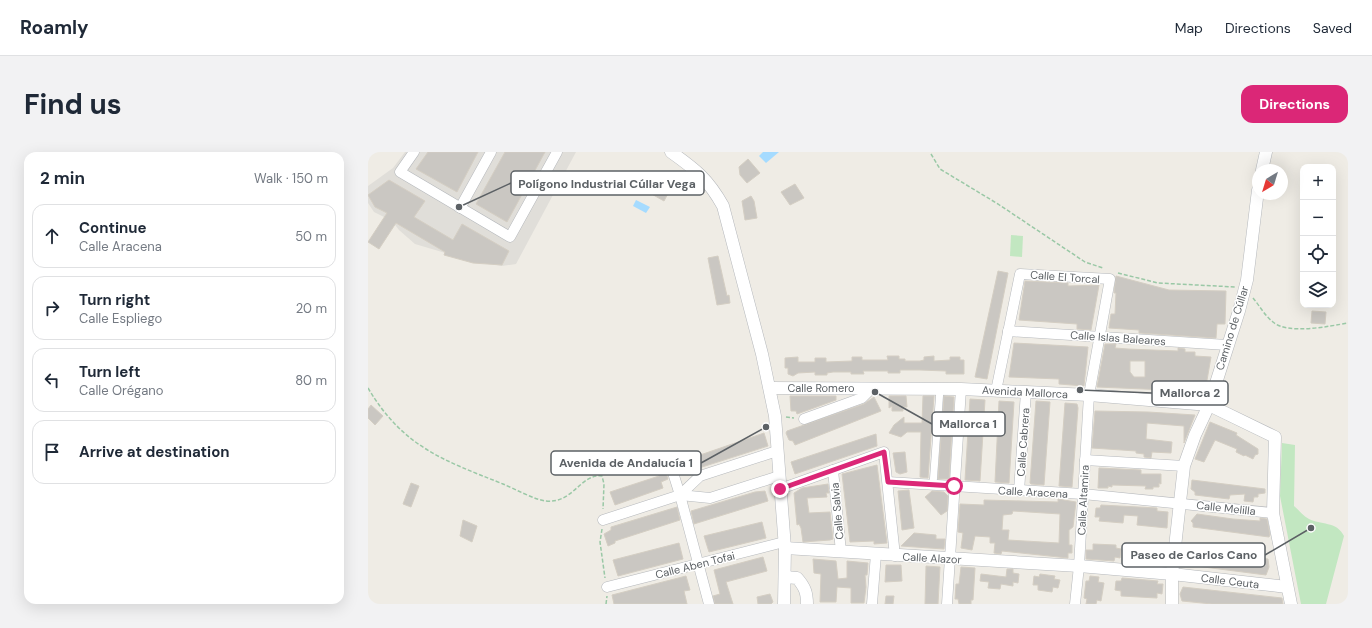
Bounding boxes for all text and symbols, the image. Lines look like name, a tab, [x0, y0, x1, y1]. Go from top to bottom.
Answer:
text: Roamly	[20, 15, 89, 40]
text: Map	[1175, 19, 1203, 37]
text: Directions	[1225, 19, 1291, 37]
text: Saved	[1313, 19, 1352, 37]
button: Directions	[1241, 85, 1348, 123]
text: Find us	[24, 86, 122, 123]
north arrow	[1252, 164, 1288, 200]
map controls	[1300, 164, 1336, 308]
button: +	[1300, 164, 1336, 200]
text: 2 min	[40, 167, 85, 189]
text: Walk · 150 m	[254, 170, 328, 187]
callout: Polígono Industrial Cúllar Vega	[511, 171, 704, 195]
text: Polígono Industrial Cúllar Vega	[518, 176, 696, 192]
button: −	[1300, 200, 1336, 236]
text: Continue	[79, 218, 147, 238]
icon: ahead	[41, 225, 63, 247]
text: 50 m	[295, 228, 327, 245]
button: locate	[1300, 236, 1336, 272]
text: Calle Aracena	[79, 238, 162, 255]
street label: Calle El Torcal	[1030, 268, 1100, 286]
button: layers	[1300, 272, 1336, 308]
street label: Camino de Cúllar	[1213, 284, 1251, 372]
text: Turn right	[79, 290, 150, 310]
icon: right	[41, 297, 63, 319]
text: 20 m	[296, 300, 327, 317]
text: Calle Espliego	[79, 310, 162, 327]
street label: Calle Islas Baleares	[1070, 328, 1166, 348]
text: Turn left	[79, 362, 140, 382]
icon: left	[41, 369, 63, 391]
text: 80 m	[295, 372, 327, 389]
street label: Calle Romero	[787, 381, 855, 395]
callout: Mallorca 2	[1152, 381, 1228, 405]
text: Calle Orégano	[79, 382, 164, 399]
street label: Avenida Mallorca	[982, 383, 1068, 401]
text: Mallorca 2	[1160, 385, 1220, 401]
street label: Calle Cabrera	[1014, 407, 1032, 477]
callout: Mallorca 1	[932, 412, 1005, 436]
text: Mallorca 1	[939, 416, 997, 432]
icon: arrive	[41, 441, 63, 463]
text: Arrive at destination	[79, 442, 230, 462]
callout: Avenida de Andalucía 1	[551, 451, 701, 475]
text: Avenida de Andalucía 1	[559, 455, 693, 471]
street label: Calle Altamira	[1074, 464, 1092, 536]
route start	[945, 477, 963, 495]
route end	[771, 480, 789, 498]
street label: Calle Salvia	[828, 482, 846, 540]
street label: Calle Aracena	[998, 483, 1068, 501]
street label: Calle Melilla	[1196, 498, 1256, 518]
callout: Paseo de Carlos Cano	[1122, 543, 1265, 567]
text: Paseo de Carlos Cano	[1131, 547, 1257, 563]
street label: Calle Aben Tofai	[654, 548, 736, 582]
street label: Calle Alazor	[902, 549, 962, 567]
street label: Calle Ceuta	[1200, 570, 1260, 592]

